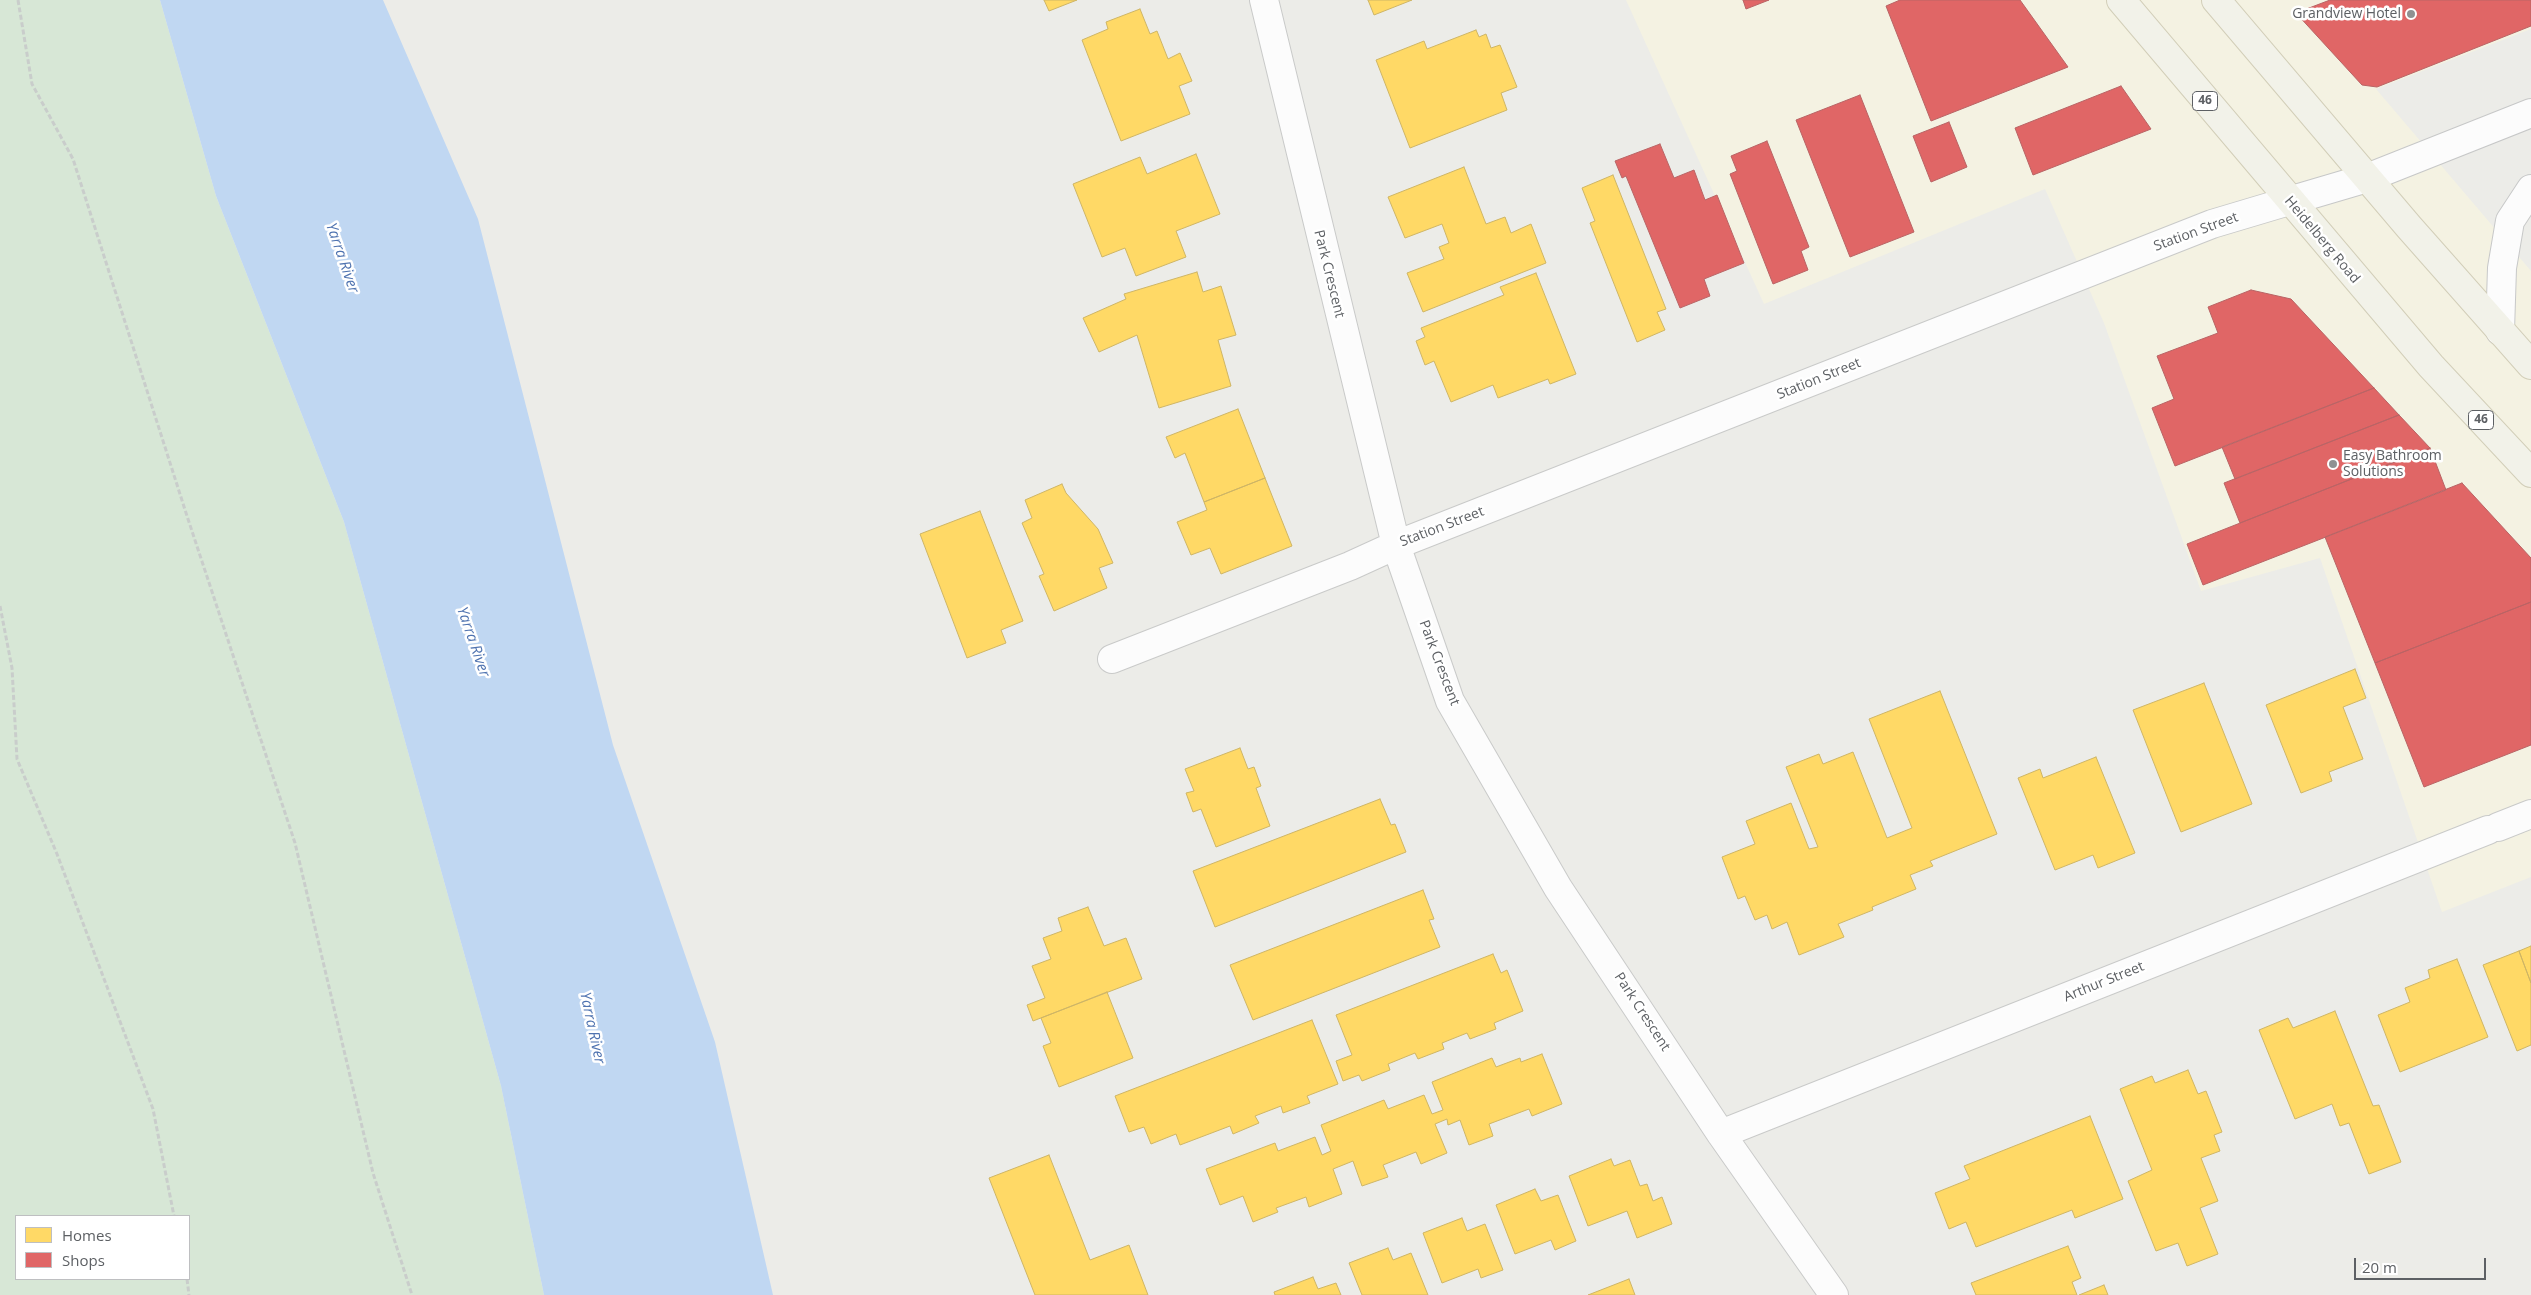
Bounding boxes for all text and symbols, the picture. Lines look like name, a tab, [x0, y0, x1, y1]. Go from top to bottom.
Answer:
place label: Grandview Hotel	[2292, 6, 2401, 22]
marker: Grandview Hotel	[2405, 8, 2417, 20]
road number: 46	[2192, 92, 2218, 110]
street label: Heidelberg Road	[2281, 193, 2363, 287]
street label: Station Street	[2151, 209, 2241, 255]
water label: Yarra River	[322, 221, 362, 295]
street label: Park Crescent	[1310, 228, 1348, 320]
street label: Station Street	[1775, 355, 1863, 403]
road number: 46	[2468, 410, 2494, 430]
place label: Easy Bathroom Solutions	[2343, 448, 2442, 481]
marker: Easy Bathroom Solutions	[2327, 458, 2339, 470]
street label: Station Street	[1398, 503, 1486, 551]
water label: Yarra River	[453, 605, 493, 679]
street label: Park Crescent	[1415, 618, 1463, 708]
street label: Arthur Street	[2061, 958, 2147, 1006]
street label: Park Crescent	[1610, 970, 1674, 1054]
water label: Yarra River	[576, 990, 608, 1066]
legend	[15, 1215, 190, 1280]
text: Homes	[62, 1225, 112, 1245]
scale bar	[2356, 1248, 2488, 1280]
text: Shops	[62, 1250, 105, 1270]
text: 20 m	[2362, 1257, 2397, 1277]

